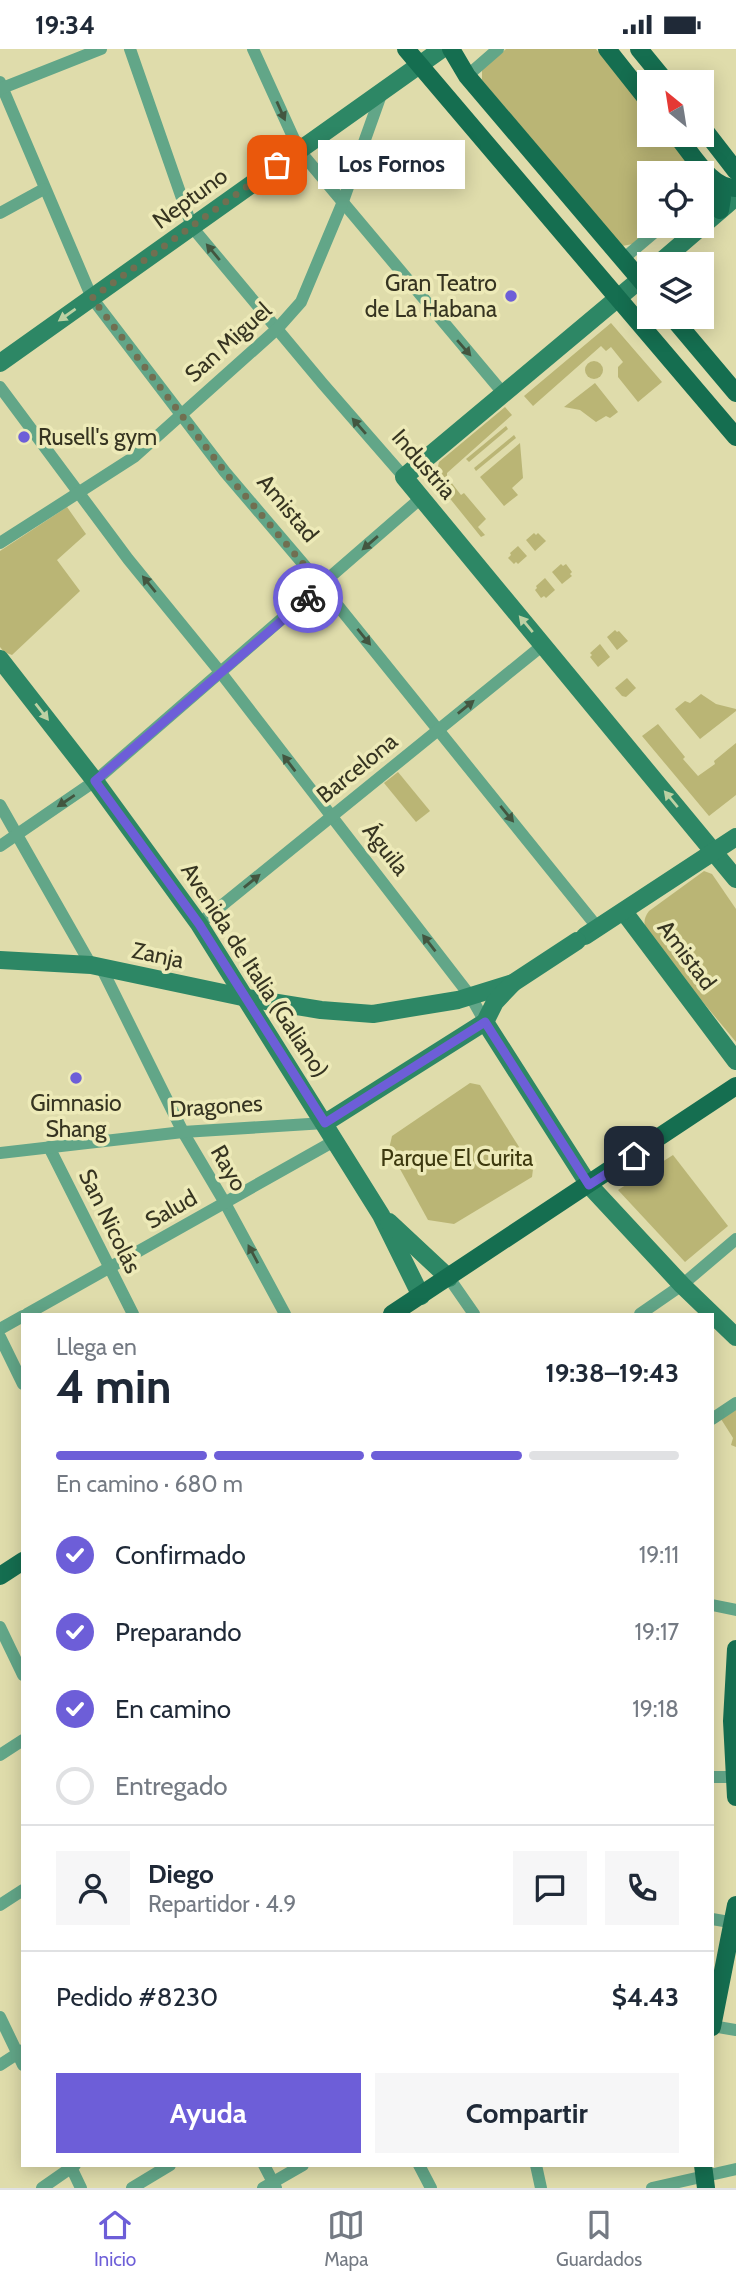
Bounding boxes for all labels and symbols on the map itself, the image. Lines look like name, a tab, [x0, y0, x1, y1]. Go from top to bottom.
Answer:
north arrow	[637, 70, 714, 147]
one-way arrow	[275, 101, 287, 121]
pin	[247, 135, 307, 195]
callout: Los Fornos	[319, 141, 466, 189]
street label: Neptuno	[147, 162, 233, 234]
one-way arrow	[206, 243, 221, 260]
place label: Gran Teatro de La Habana	[365, 269, 497, 323]
marker: Gran Teatro de La Habana	[503, 288, 519, 304]
street label: San Miguel	[179, 296, 277, 388]
one-way arrow	[58, 308, 76, 322]
one-way arrow	[456, 340, 471, 357]
one-way arrow	[351, 417, 367, 435]
place label: Rusell's gym	[38, 423, 157, 451]
street label: Industria	[386, 423, 462, 505]
marker: Rusell's gym	[16, 429, 32, 445]
street label: Amistad	[251, 468, 325, 548]
one-way arrow	[361, 535, 379, 551]
courier	[273, 563, 343, 633]
one-way arrow	[142, 576, 157, 593]
one-way arrow	[519, 615, 534, 632]
one-way arrow	[356, 627, 371, 645]
one-way arrow	[457, 699, 475, 714]
one-way arrow	[35, 703, 50, 721]
street label: Barcelona	[311, 727, 403, 809]
one-way arrow	[282, 755, 297, 773]
one-way arrow	[664, 790, 679, 807]
one-way arrow	[57, 794, 75, 808]
one-way arrow	[499, 804, 514, 822]
street label: Águila	[357, 817, 416, 881]
street label: Avenida de Italia (Galiano)	[175, 858, 335, 1082]
one-way arrow	[243, 874, 260, 889]
street label: Amistad	[652, 915, 722, 995]
one-way arrow	[422, 934, 436, 952]
street label: Zanja	[130, 936, 186, 974]
marker: Gimnasio Shang	[68, 1070, 84, 1086]
place label: Gimnasio Shang	[30, 1089, 122, 1143]
street label: Dragones	[169, 1089, 263, 1123]
pin	[604, 1126, 664, 1186]
street label: Rayo	[205, 1140, 253, 1196]
park label: Parque El Curita	[381, 1144, 533, 1172]
street label: San Nicolás	[73, 1164, 147, 1278]
street label: Salud	[140, 1183, 202, 1235]
one-way arrow	[247, 1244, 259, 1264]

